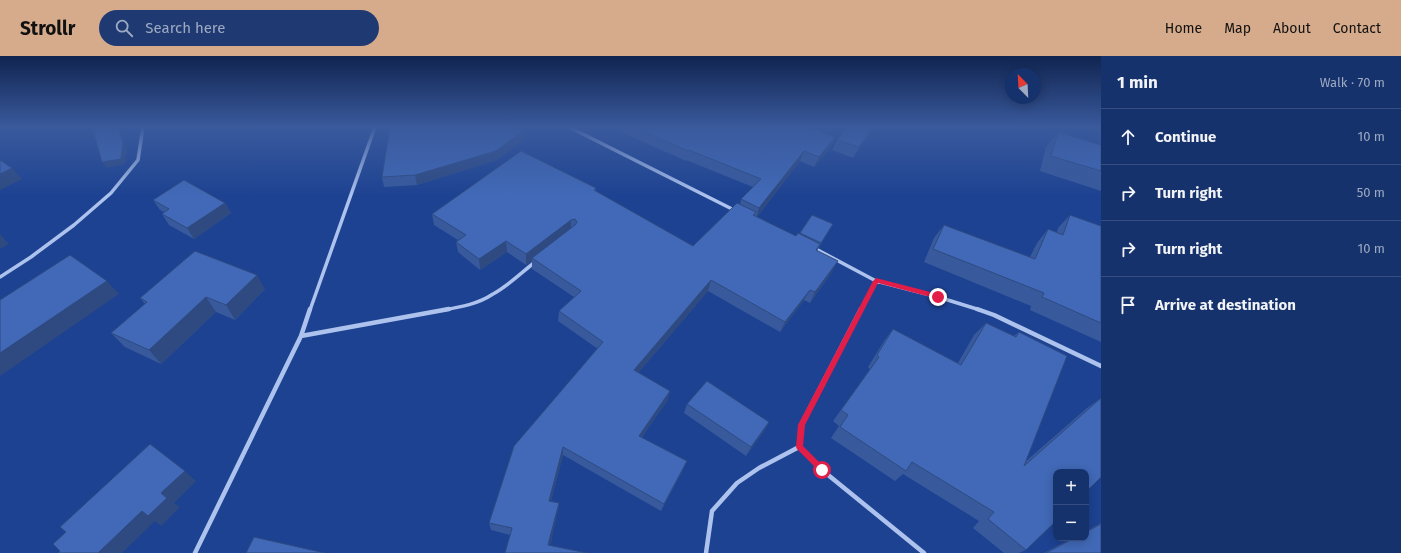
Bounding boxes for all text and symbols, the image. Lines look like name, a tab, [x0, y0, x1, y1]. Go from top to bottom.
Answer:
search box	[99, 10, 379, 46]
text: Strollr	[20, 17, 75, 40]
icon: search	[113, 17, 135, 39]
text: Search here	[145, 19, 225, 37]
text: Home	[1165, 20, 1202, 37]
text: Map	[1224, 20, 1251, 37]
text: About	[1273, 20, 1311, 37]
text: Contact	[1333, 20, 1381, 37]
north arrow	[1005, 68, 1041, 104]
text: 1 min	[1117, 72, 1158, 93]
text: Walk · 70 m	[1320, 75, 1385, 90]
icon: ahead	[1117, 126, 1139, 148]
text: Continue	[1155, 128, 1216, 146]
text: 10 m	[1358, 129, 1385, 144]
icon: right	[1117, 182, 1139, 204]
text: Turn right	[1155, 184, 1222, 202]
text: 50 m	[1357, 185, 1385, 200]
icon: right	[1117, 238, 1139, 260]
text: Turn right	[1155, 240, 1222, 258]
text: 10 m	[1358, 241, 1385, 256]
route end	[929, 288, 947, 306]
icon: arrive	[1117, 294, 1139, 316]
text: Arrive at destination	[1155, 296, 1296, 314]
route start	[813, 461, 831, 479]
map controls	[1053, 469, 1089, 541]
button: +	[1053, 469, 1089, 505]
button: −	[1053, 505, 1089, 541]

